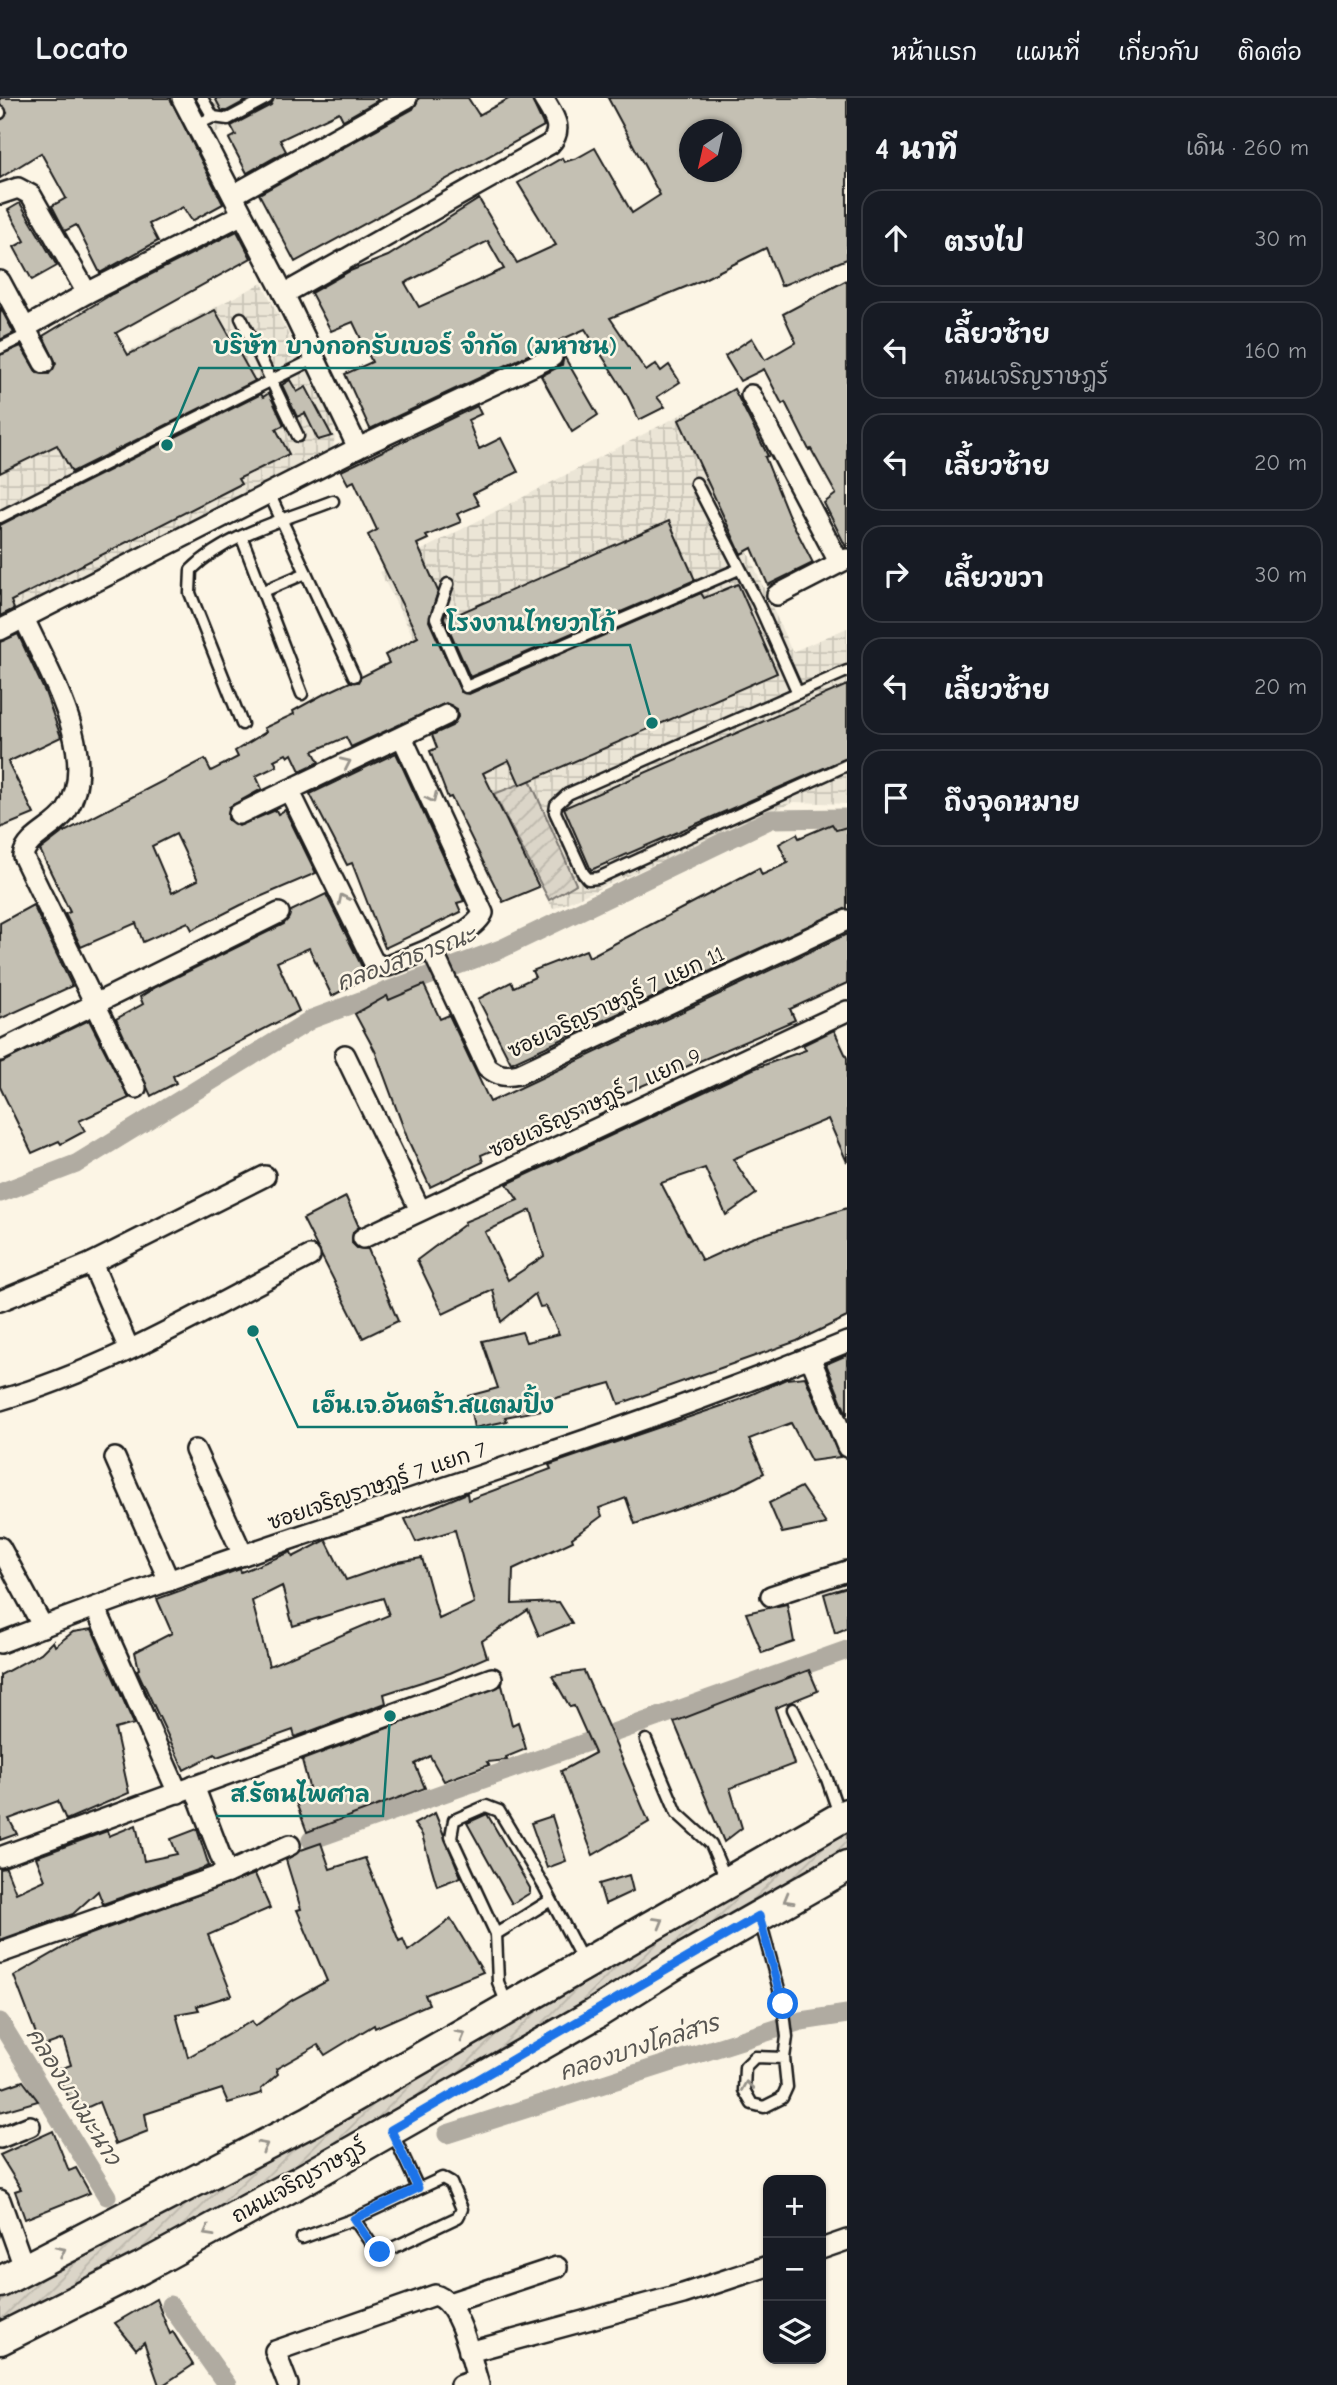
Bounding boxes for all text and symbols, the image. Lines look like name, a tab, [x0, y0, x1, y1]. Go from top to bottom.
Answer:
text: Locato	[35, 29, 128, 67]
text: หน้าแรก	[892, 38, 977, 66]
text: แผนที่	[1015, 38, 1080, 66]
text: เกี่ยวกับ	[1118, 38, 1200, 66]
text: ติดต่อ	[1238, 38, 1302, 66]
north arrow	[679, 119, 742, 182]
text: 4 นาที	[875, 132, 958, 167]
text: เดิน · 260 m	[1186, 134, 1309, 161]
icon: ahead	[877, 219, 915, 257]
text: 30 m	[1255, 225, 1307, 252]
text: ตรงไป	[944, 228, 1024, 258]
text: เลี้ยวซ้าย	[944, 320, 1050, 350]
callout: บริษัท บางกอกรับเบอร์ จำกัด (มหาชน)	[199, 324, 631, 368]
text: บริษัท บางกอกรับเบอร์ จำกัด (มหาชน)	[213, 331, 617, 360]
icon: left	[877, 331, 915, 369]
text: 160 m	[1245, 337, 1307, 364]
text: ถนนเจริญราษฎร์	[944, 363, 1108, 390]
icon: left	[877, 443, 915, 481]
text: 20 m	[1254, 449, 1307, 476]
text: เลี้ยวซ้าย	[944, 452, 1050, 482]
icon: right	[877, 555, 915, 593]
text: 30 m	[1255, 561, 1307, 588]
text: เลี้ยวขวา	[944, 564, 1044, 594]
callout: โรงงานไทยวาโก้	[432, 601, 630, 645]
text: โรงงานไทยวาโก้	[446, 608, 616, 637]
icon: left	[877, 667, 915, 705]
text: 20 m	[1254, 673, 1307, 700]
text: เลี้ยวซ้าย	[944, 676, 1050, 706]
one-way arrow	[339, 758, 351, 772]
icon: arrive	[877, 779, 915, 817]
text: ถึงจุดหมาย	[944, 788, 1080, 818]
one-way arrow	[424, 791, 438, 803]
one-way arrow	[337, 894, 351, 906]
water label: คลองสาธารณะ	[333, 920, 481, 996]
street label: ซอยเจริญราษฎร์ 7 แยก 11	[503, 940, 729, 1065]
street label: ซอยเจริญราษฎร์ 7 แยก 9	[485, 1042, 705, 1164]
callout: เอ็น.เจ.อันตร้า.สแตมปิ้ง	[298, 1383, 568, 1427]
text: เอ็น.เจ.อันตร้า.สแตมปิ้ง	[312, 1383, 554, 1419]
street label: ซอยเจริญราษฎร์ 7 แยก 7	[264, 1436, 490, 1537]
callout: ส.รัตนไพศาล	[216, 1772, 383, 1816]
text: ส.รัตนไพศาล	[230, 1779, 370, 1808]
one-way arrow	[782, 1891, 795, 1904]
one-way arrow	[651, 1917, 664, 1930]
route start	[767, 1988, 798, 2019]
water label: คลองบางโคล่สาร	[555, 2007, 724, 2086]
water label: คลองบางมะนาว	[21, 2023, 128, 2172]
one-way arrow	[454, 2030, 467, 2043]
one-way arrow	[740, 2080, 755, 2092]
street label: ถนนเจริญราษฎร์	[227, 2133, 371, 2230]
one-way arrow	[256, 2141, 268, 2155]
map controls	[763, 2175, 826, 2364]
button: +	[763, 2175, 826, 2238]
one-way arrow	[203, 2224, 215, 2237]
route end	[364, 2236, 395, 2267]
button: −	[763, 2238, 826, 2301]
one-way arrow	[54, 2246, 66, 2260]
button: layers	[763, 2301, 826, 2364]

